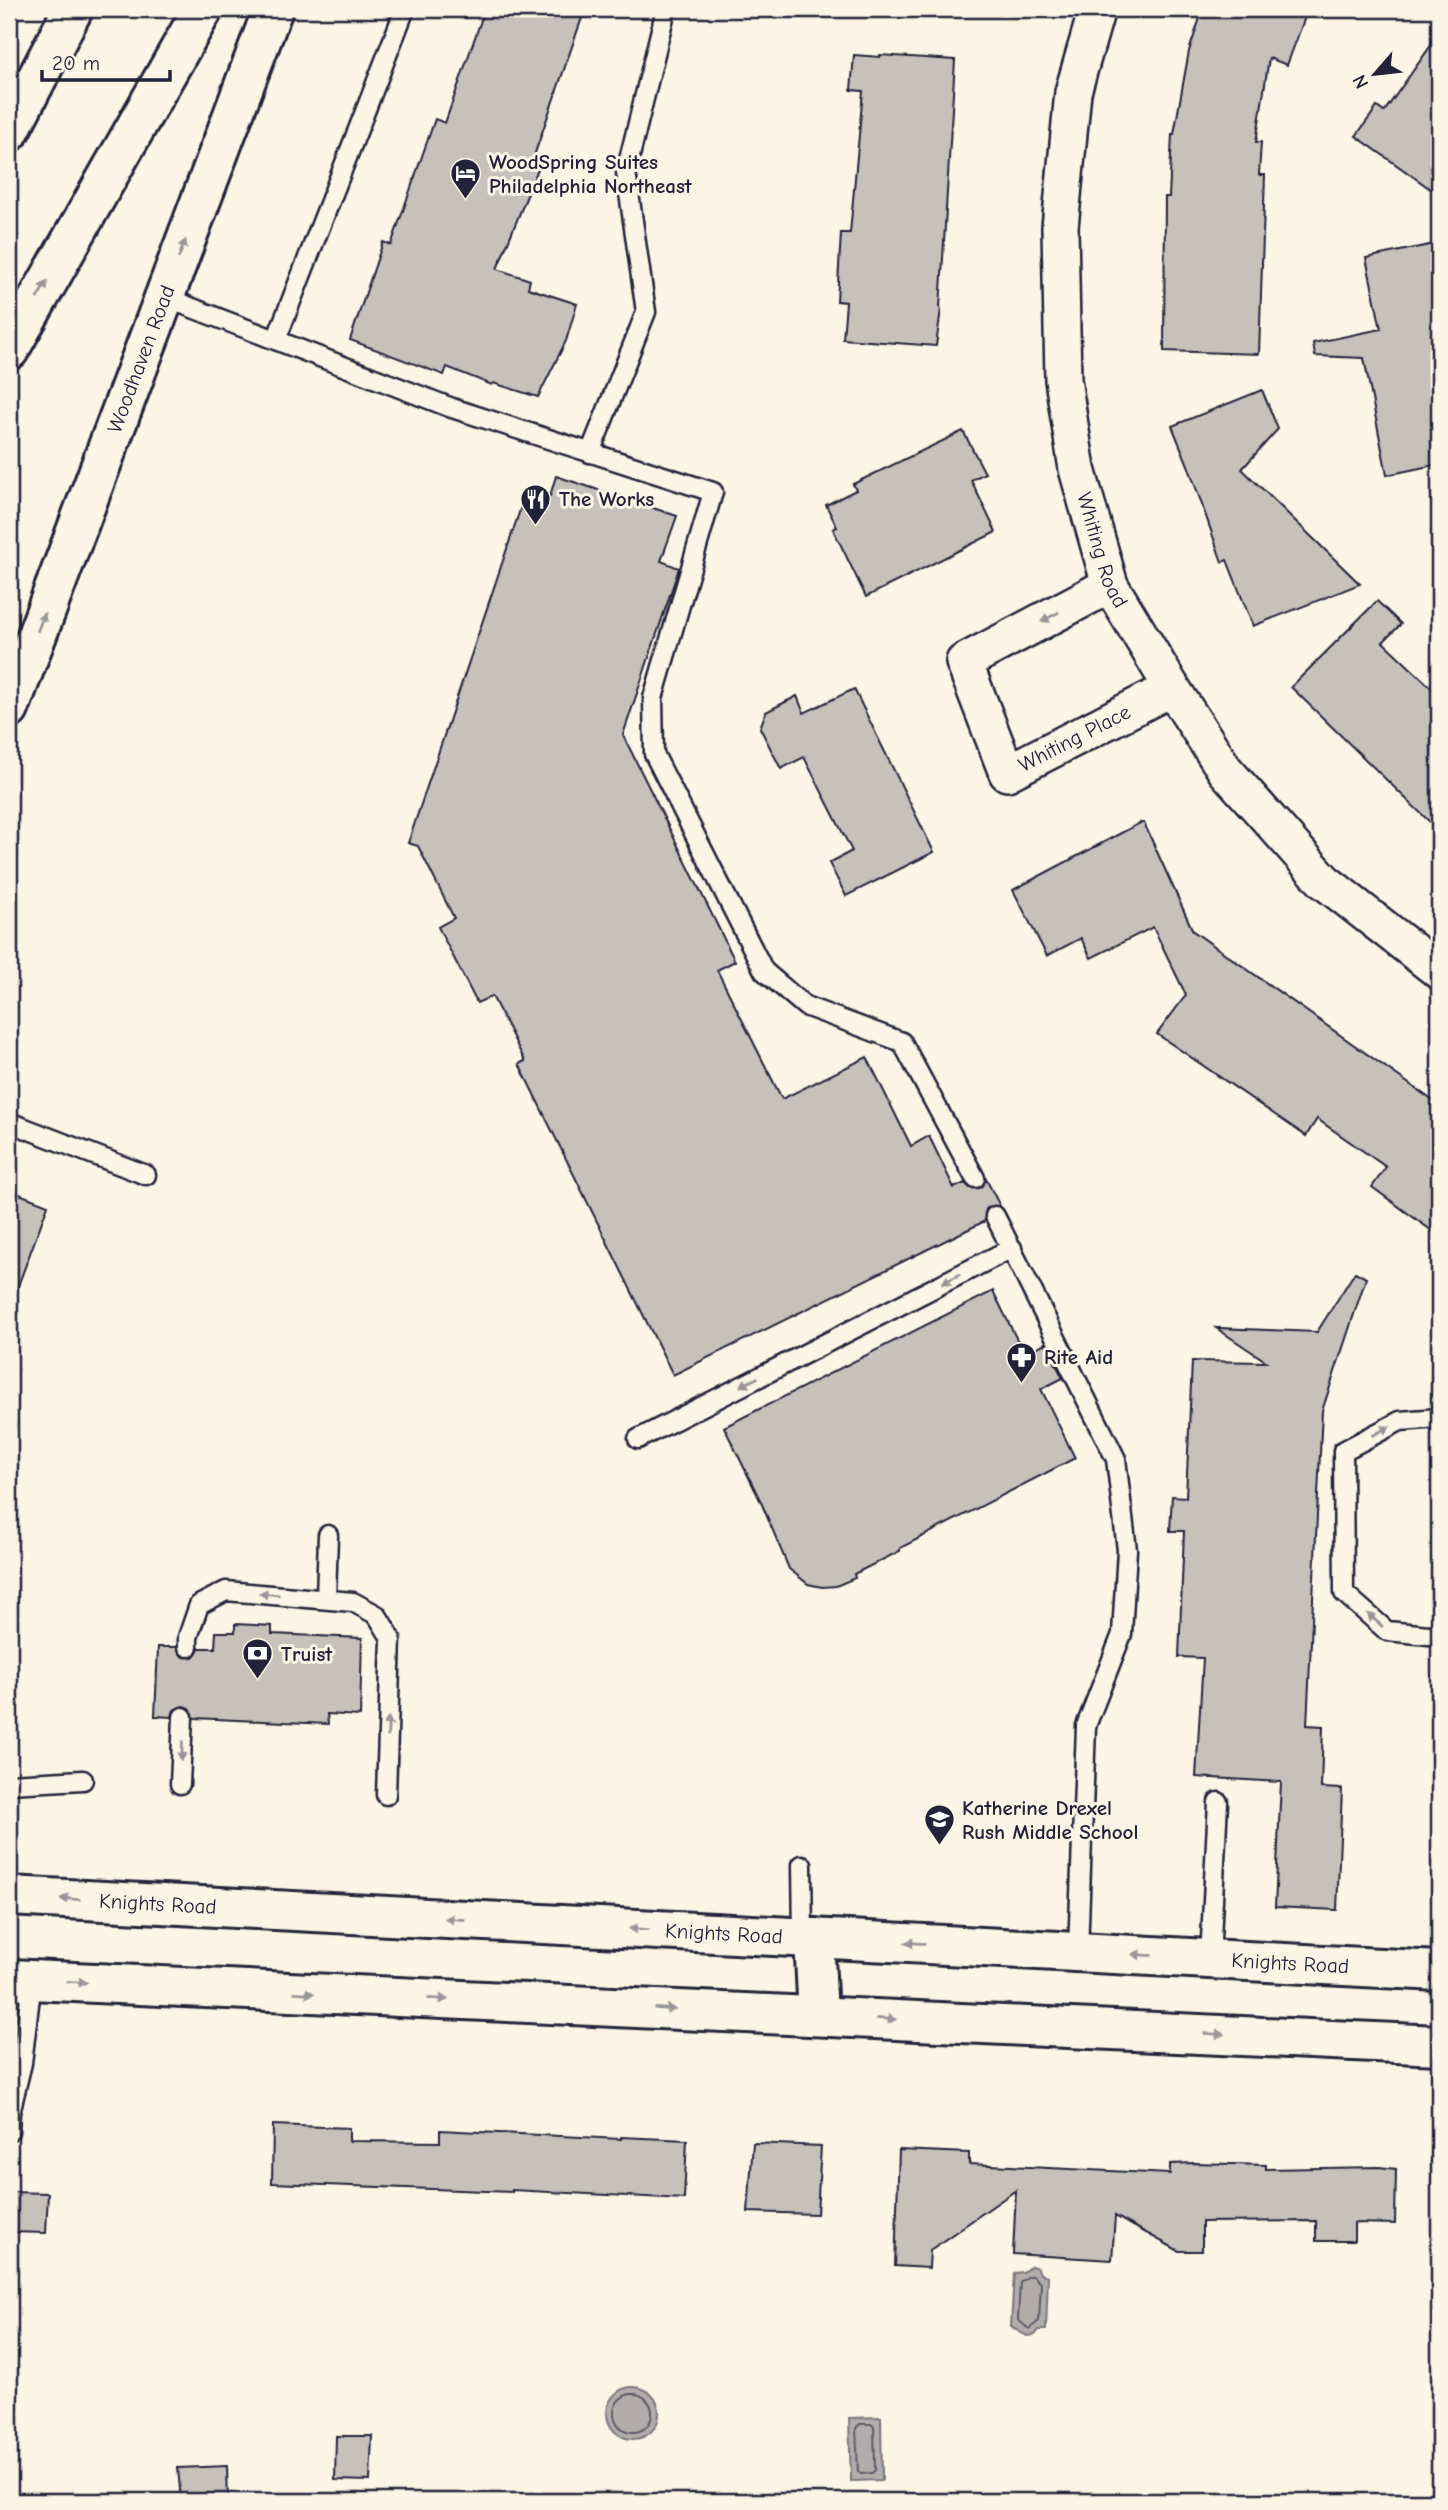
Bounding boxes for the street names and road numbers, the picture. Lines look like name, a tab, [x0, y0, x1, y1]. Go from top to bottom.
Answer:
street label: Woodhaven Road	[102, 282, 180, 436]
street label: Whiting Road	[1072, 490, 1133, 612]
street label: Whiting Place	[1014, 699, 1135, 777]
street label: Knights Road	[98, 1889, 217, 1919]
street label: Knights Road	[665, 1918, 783, 1949]
street label: Knights Road	[1231, 1948, 1350, 1978]

